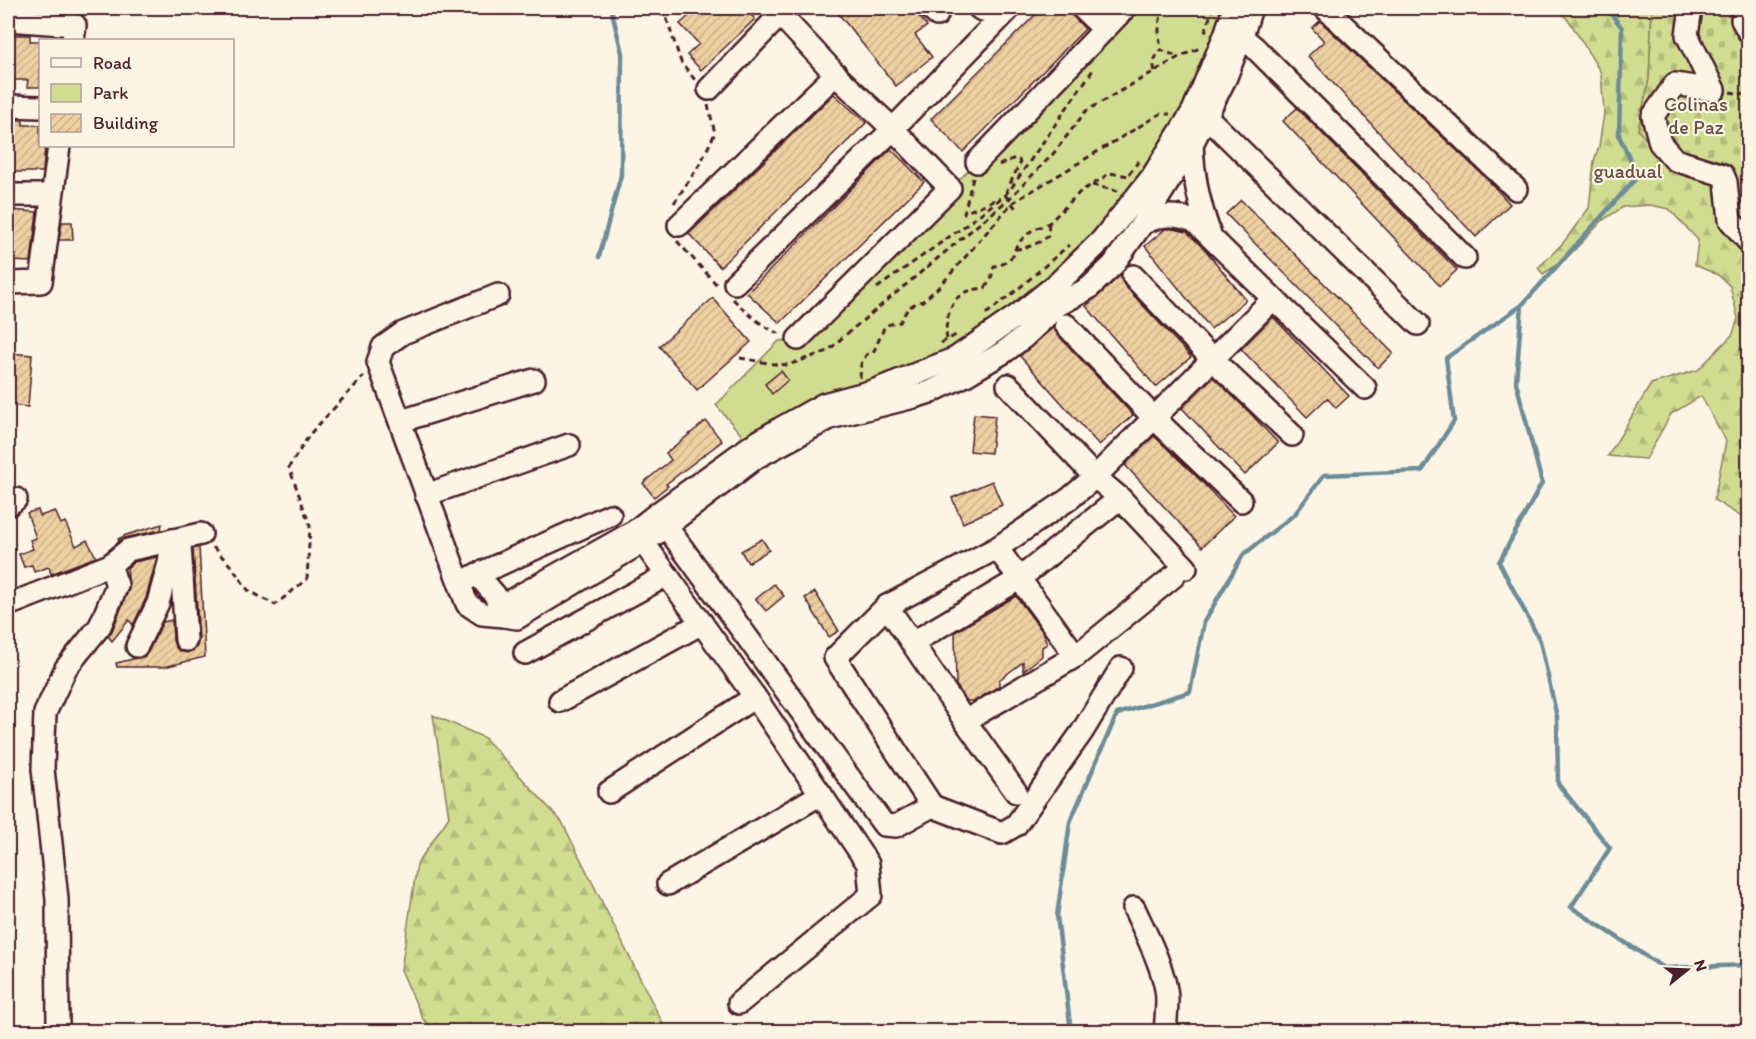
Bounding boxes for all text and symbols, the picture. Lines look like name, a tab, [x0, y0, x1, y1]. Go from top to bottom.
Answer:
legend	[39, 39, 234, 147]
text: Road	[93, 52, 132, 74]
text: Park	[93, 82, 128, 104]
park label: Colinas de Paz	[1664, 92, 1728, 139]
text: Building	[93, 112, 159, 134]
park label: guadual	[1593, 159, 1663, 183]
north arrow	[1657, 940, 1717, 1000]
text: N	[1690, 957, 1711, 974]

